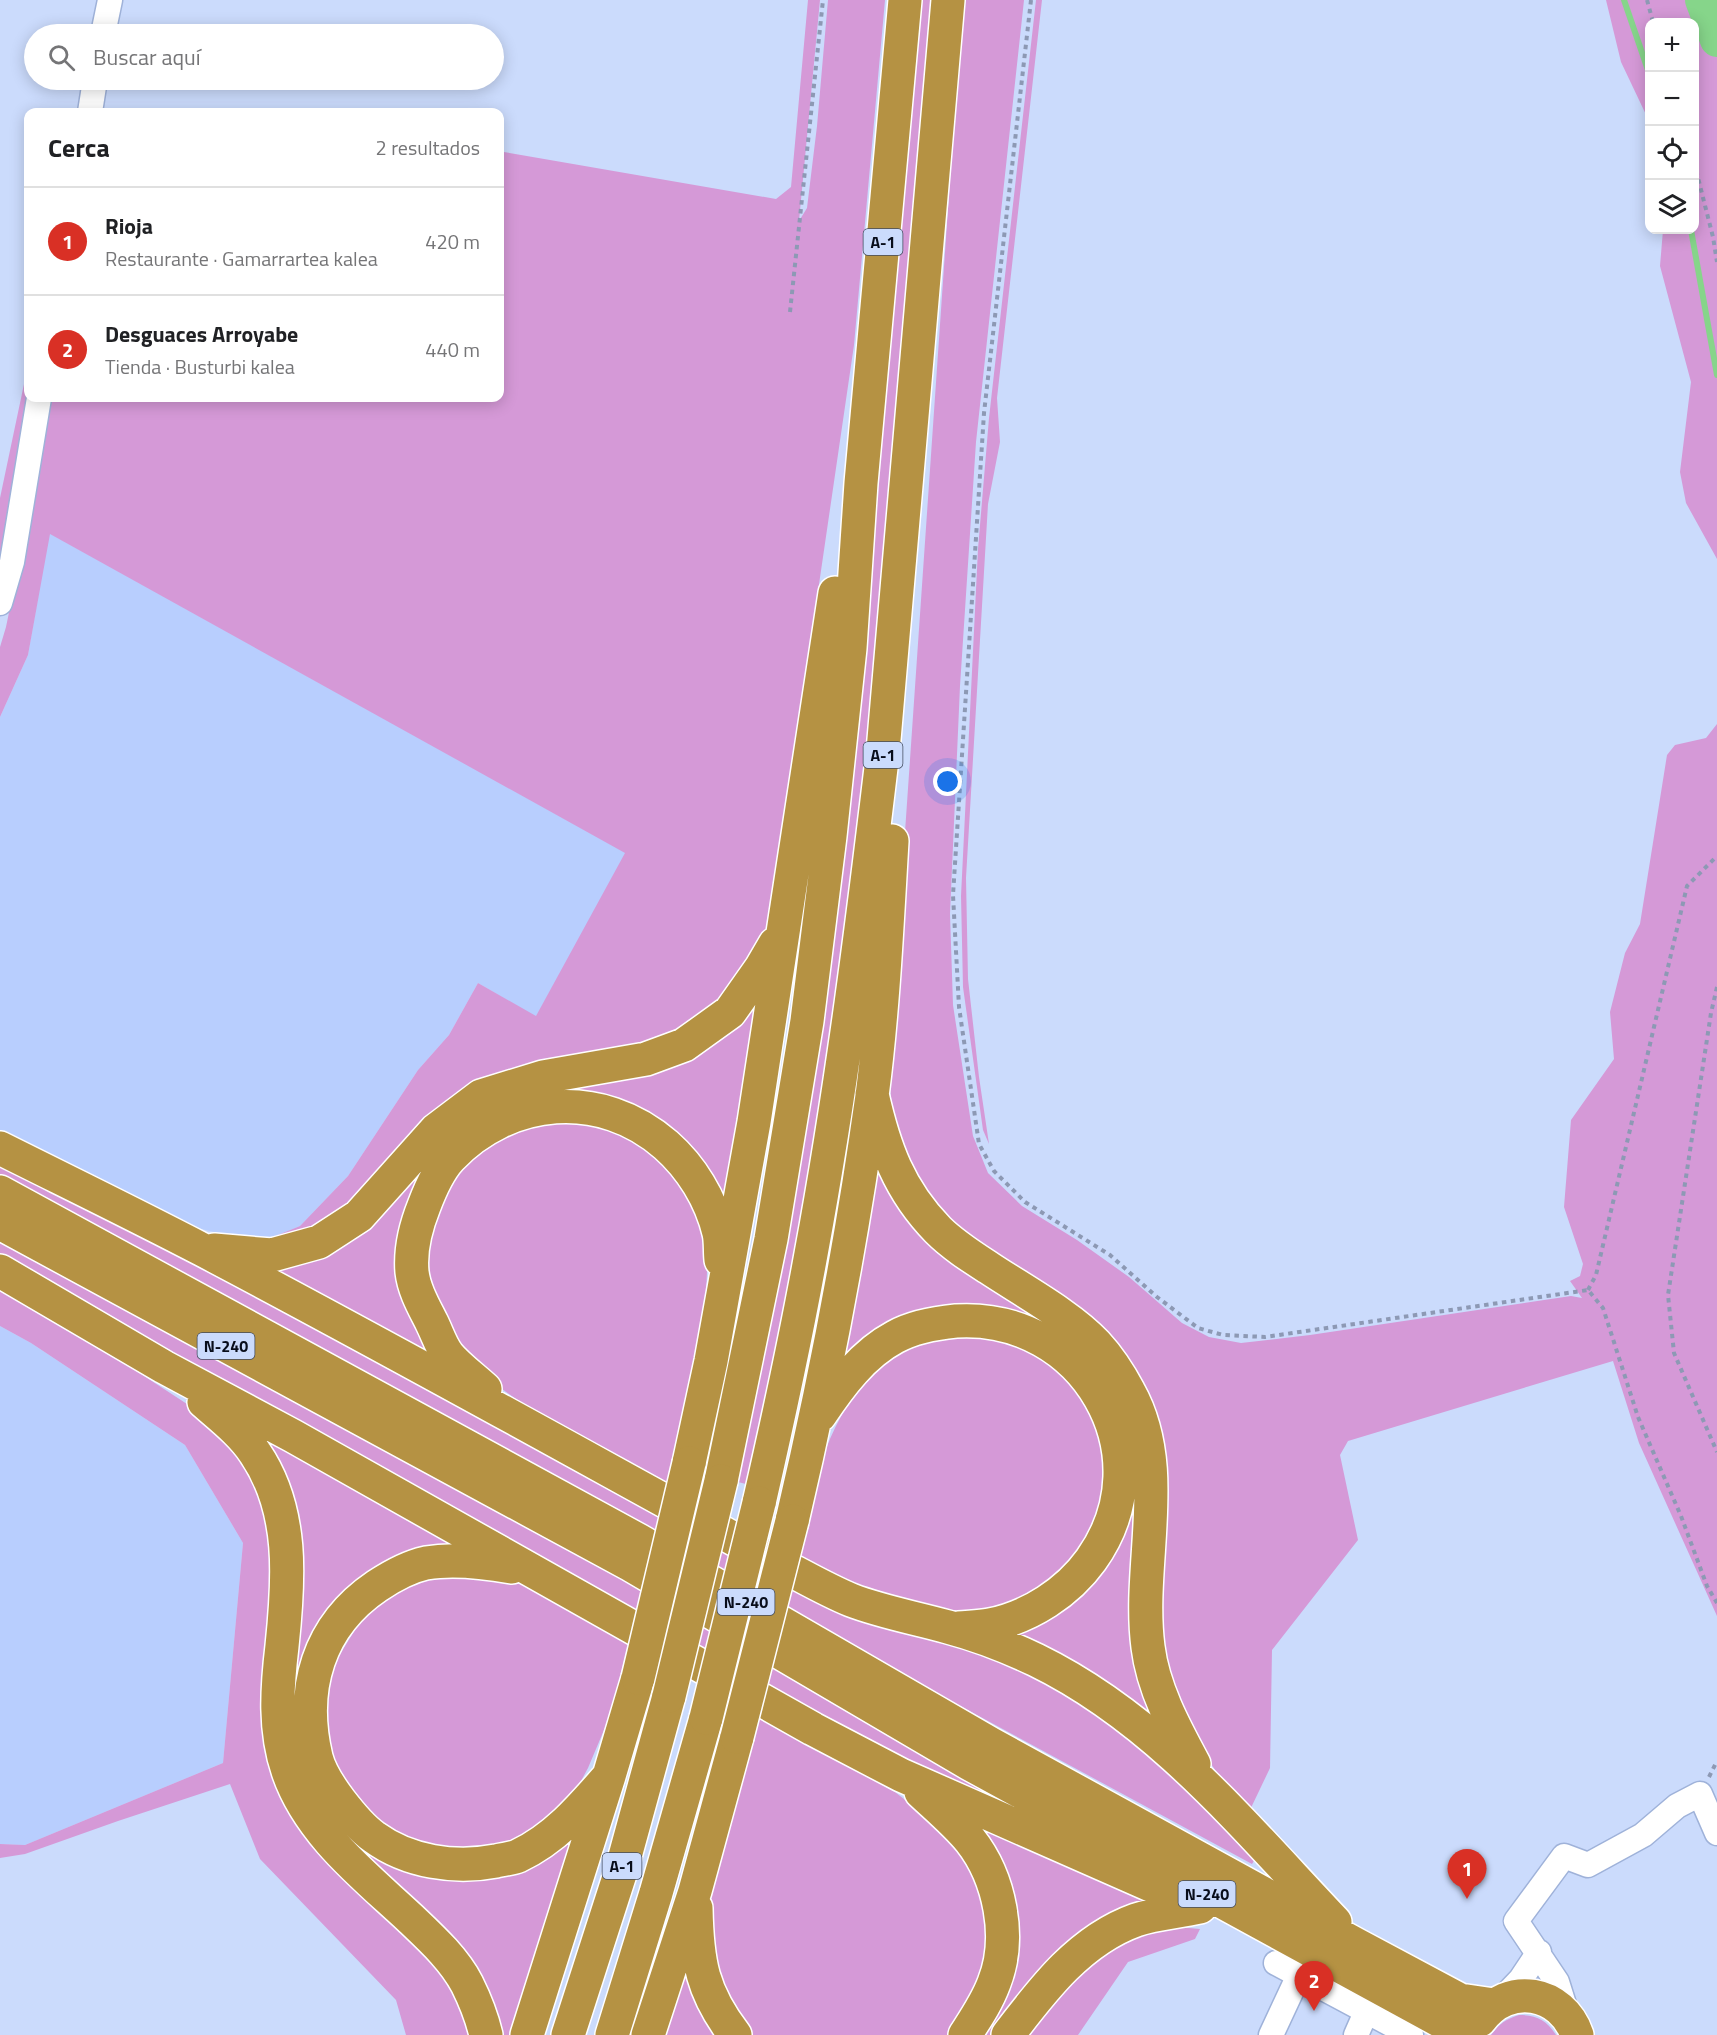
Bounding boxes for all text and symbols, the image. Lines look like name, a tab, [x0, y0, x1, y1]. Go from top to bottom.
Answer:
map controls	[1645, 18, 1699, 234]
button: +	[1645, 18, 1699, 72]
search box	[24, 24, 504, 90]
text: Buscar aquí	[93, 40, 201, 74]
icon: search	[45, 41, 78, 74]
button: −	[1645, 72, 1699, 126]
button: locate	[1645, 126, 1699, 180]
text: Cerca	[48, 128, 110, 167]
text: 2 resultados	[376, 132, 480, 163]
button: layers	[1645, 180, 1699, 234]
text: Rioja	[105, 209, 153, 243]
text: 1	[62, 226, 73, 257]
text: 420 m	[425, 226, 480, 257]
road number: A-1	[864, 229, 902, 255]
text: Restaurante · Gamarrartea kalea	[105, 243, 378, 274]
text: Desguaces Arroyabe	[105, 317, 298, 351]
text: 2	[62, 334, 73, 365]
text: 440 m	[425, 334, 480, 365]
text: Tienda · Busturbi kalea	[105, 351, 295, 382]
road number: A-1	[864, 742, 902, 768]
your location	[933, 767, 962, 796]
road number: N-240	[198, 1333, 254, 1359]
road number: N-240	[718, 1589, 774, 1615]
pin: 1	[1448, 1850, 1486, 1899]
road number: A-1	[602, 1853, 642, 1879]
road number: N-240	[1178, 1881, 1236, 1907]
pin: 2	[1294, 1962, 1334, 2011]

